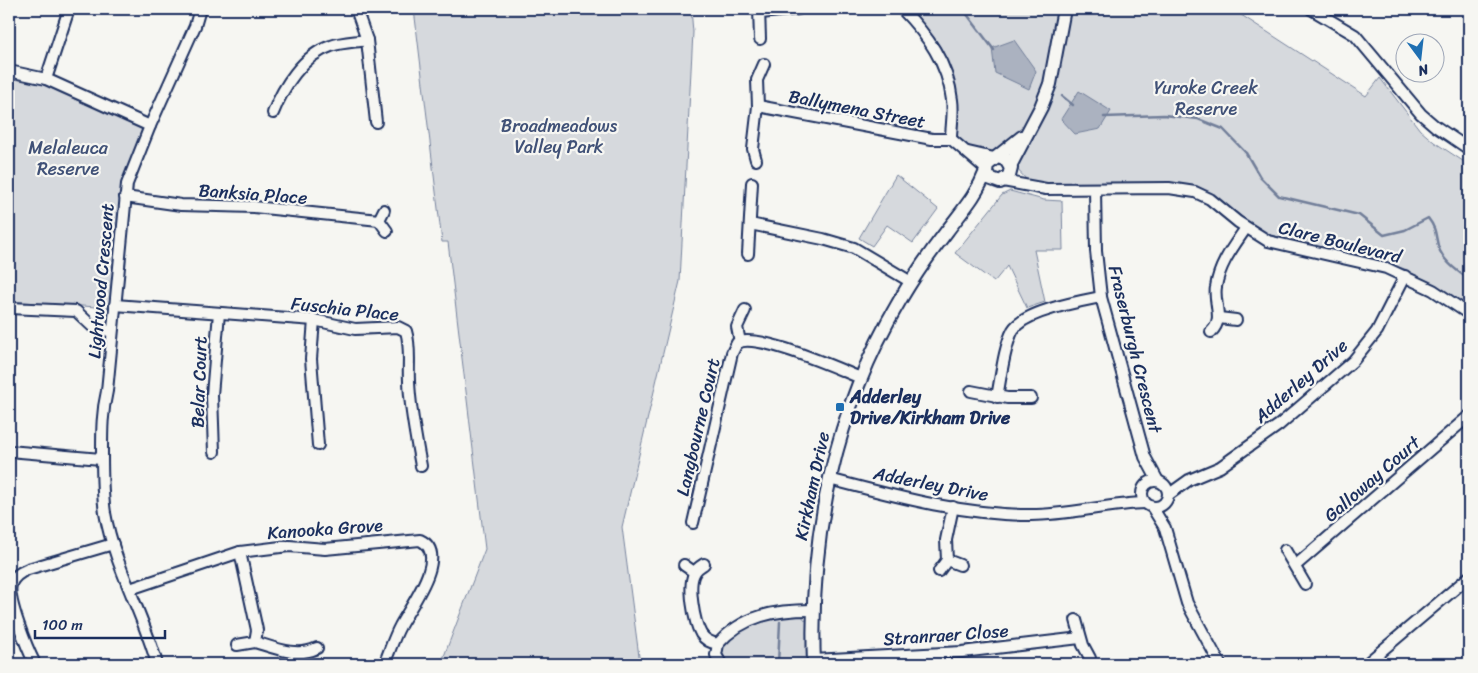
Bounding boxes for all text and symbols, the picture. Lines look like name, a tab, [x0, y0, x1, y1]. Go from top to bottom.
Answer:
north arrow	[1396, 32, 1446, 82]
text: N	[1415, 56, 1432, 83]
park label: Yuroke Creek Reserve	[1154, 72, 1258, 125]
street label: Ballymena Street	[786, 80, 928, 138]
park label: Broadmeadows Valley Park	[501, 110, 618, 163]
park label: Melaleuca Reserve	[28, 132, 109, 185]
street label: Banksia Place	[197, 174, 309, 214]
street label: Lightwood Crescent	[78, 202, 124, 360]
street label: Clare Boulevard	[1275, 211, 1406, 273]
street label: Fraserburgh Crescent	[1099, 262, 1171, 437]
street label: Fuschia Place	[290, 287, 400, 331]
street label: Adderley Drive	[1246, 331, 1355, 432]
street label: Belar Court	[181, 335, 217, 428]
street label: Langbourne Court	[667, 355, 729, 499]
place label: Adderley Drive/Kirkham Drive	[849, 381, 1011, 434]
marker: Adderley Drive/Kirkham Drive	[834, 401, 846, 413]
street label: Galloway Court	[1316, 427, 1428, 530]
street label: Kirkham Drive	[785, 429, 839, 543]
street label: Adderley Drive	[870, 457, 991, 511]
street label: Kanooka Grove	[266, 509, 384, 549]
scale bar	[35, 608, 165, 640]
text: 100 m	[42, 612, 83, 638]
street label: Stranraer Close	[882, 615, 1010, 655]

